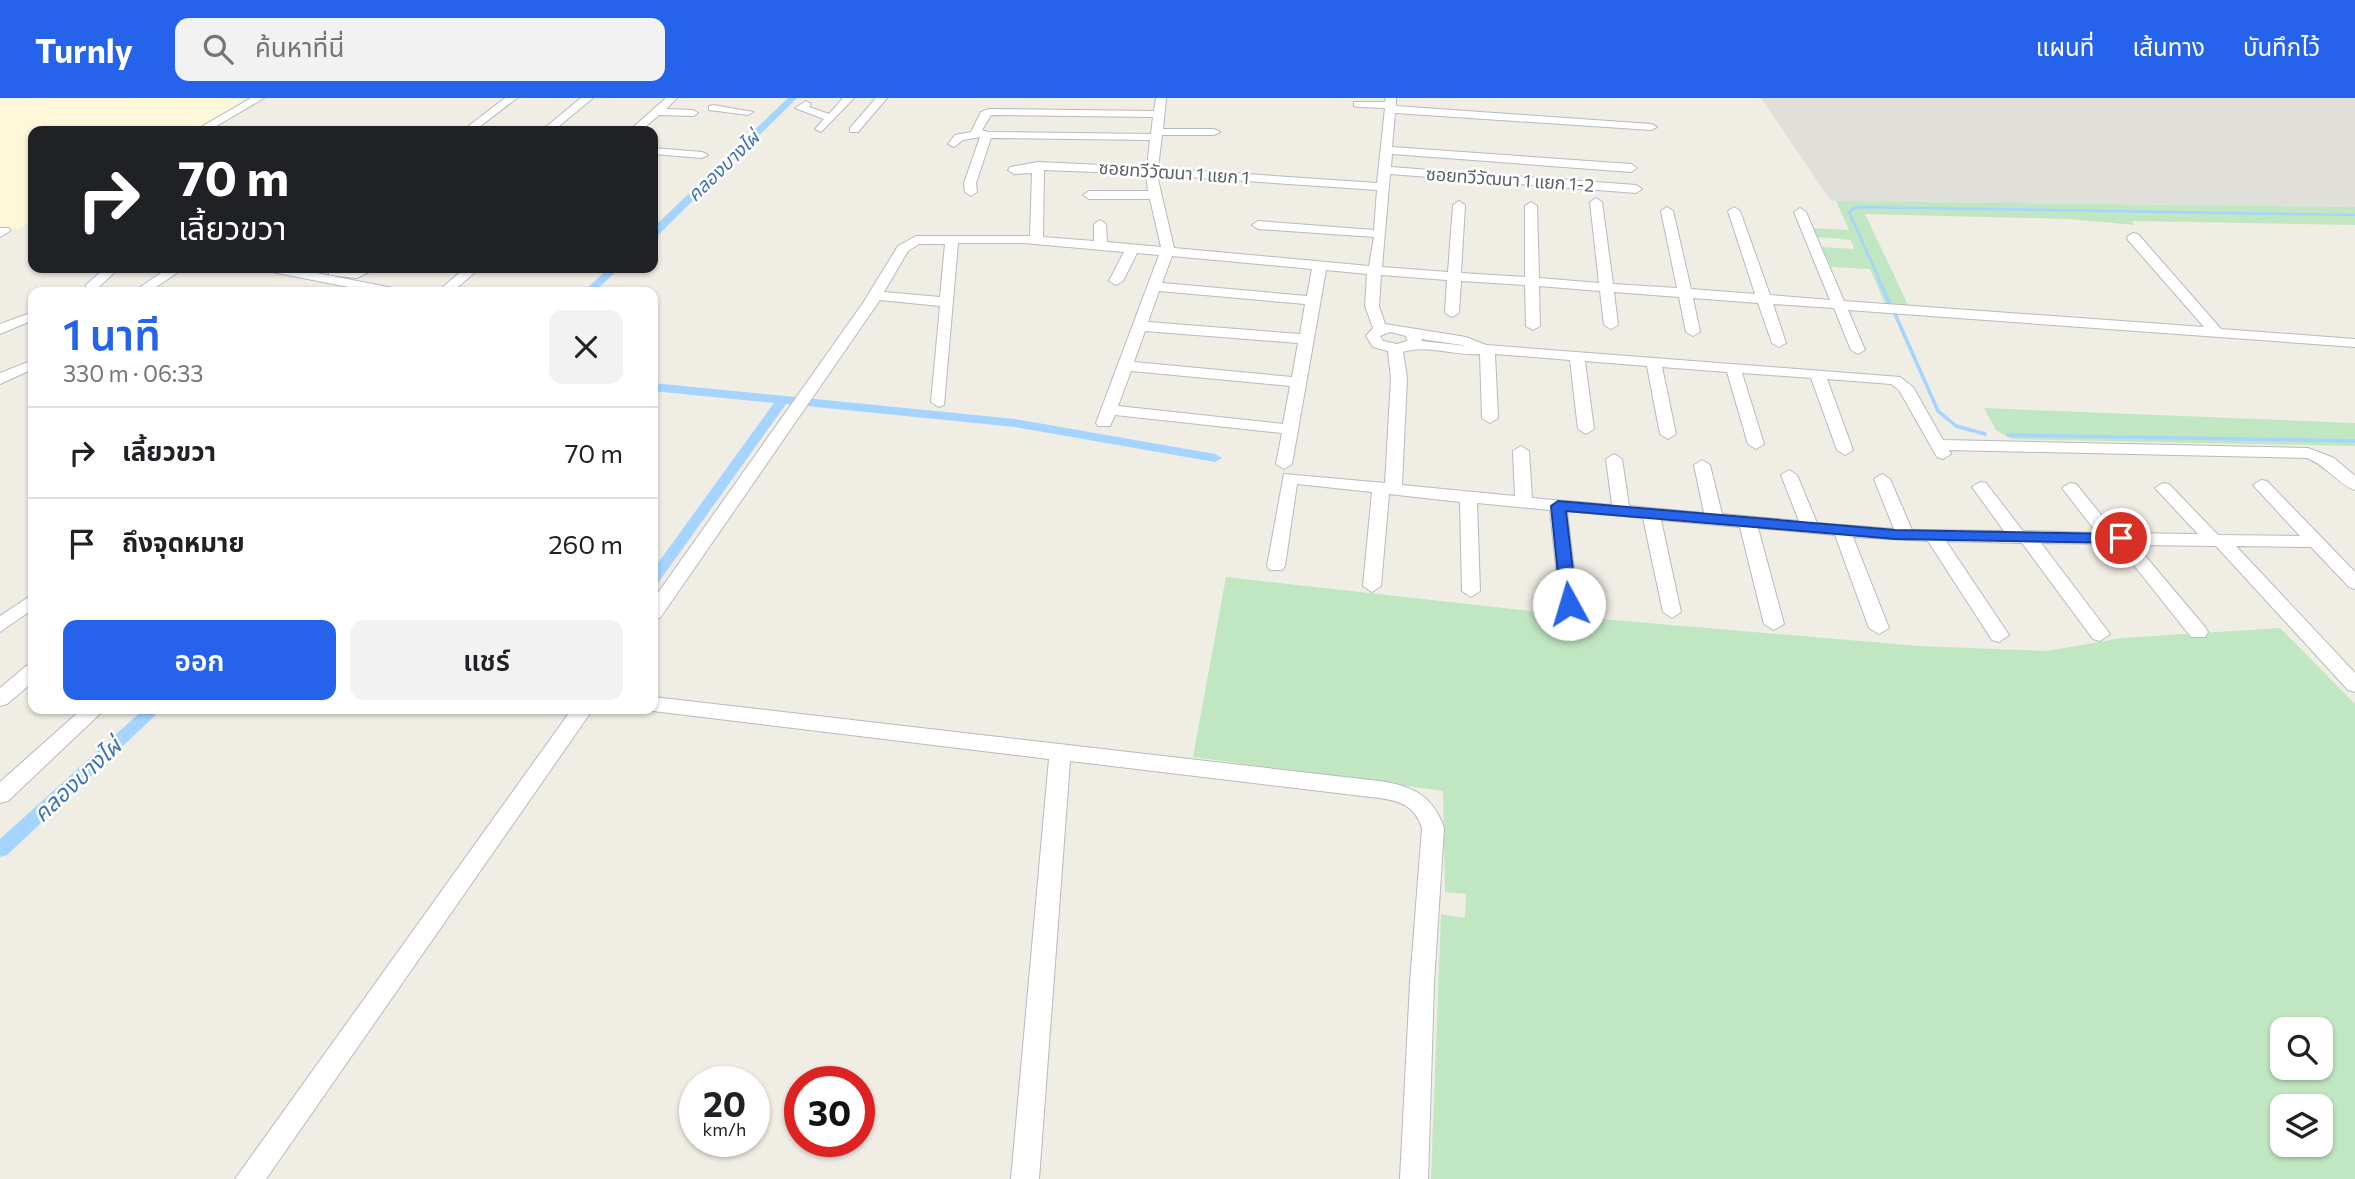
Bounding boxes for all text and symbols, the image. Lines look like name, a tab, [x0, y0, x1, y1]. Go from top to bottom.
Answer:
search box	[175, 18, 665, 81]
text: Turnly	[35, 29, 133, 70]
icon: search	[199, 30, 237, 68]
text: ค้นหาที่นี่	[255, 31, 344, 62]
text: แผนที่	[2036, 32, 2094, 61]
text: เส้นทาง	[2132, 32, 2205, 61]
text: บันทึกไว้	[2243, 32, 2320, 61]
water label: คลองบางไผ่	[682, 124, 766, 206]
text: 70 m	[178, 146, 289, 206]
icon: right	[63, 154, 154, 245]
street label: ซอยทวีวัฒนา 1 แยก 1	[1098, 156, 1250, 188]
street label: ซอยทวีวัฒนา 1 แยก 1-2	[1425, 162, 1595, 196]
text: เลี้ยวขวา	[178, 207, 286, 247]
text: 1 นาที	[63, 307, 161, 359]
button: close	[549, 310, 623, 384]
text: 330 m · 06:33	[63, 359, 203, 387]
icon: right	[63, 434, 101, 472]
text: เลี้ยวขวา	[122, 435, 216, 466]
text: 70 m	[565, 437, 623, 468]
pin	[2091, 508, 2151, 568]
icon: arrive	[2102, 519, 2140, 557]
icon: arrive	[63, 525, 101, 563]
text: ถึงจุดหมาย	[122, 526, 245, 557]
text: 260 m	[548, 528, 623, 559]
position arrow	[1532, 567, 1606, 641]
button: ออก	[63, 620, 336, 700]
button: แชร์	[350, 620, 623, 700]
water label: คลองบางไผ่	[26, 729, 128, 827]
map controls	[2270, 1017, 2333, 1157]
button: search	[2270, 1017, 2333, 1080]
speed limit sign: 30	[784, 1066, 875, 1157]
text: 20	[703, 1081, 746, 1124]
button: layers	[2270, 1094, 2333, 1157]
text: km/h	[703, 1118, 746, 1140]

